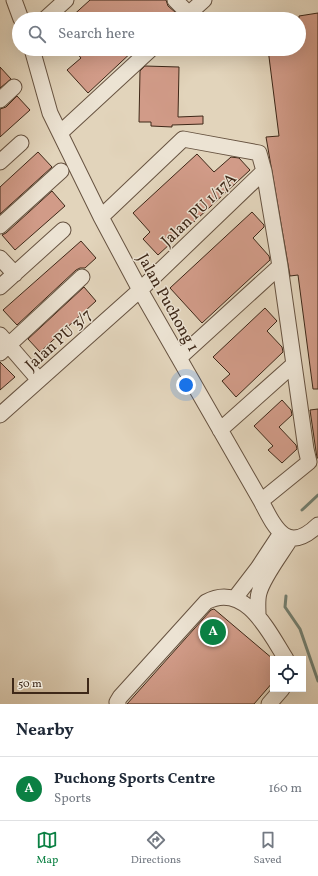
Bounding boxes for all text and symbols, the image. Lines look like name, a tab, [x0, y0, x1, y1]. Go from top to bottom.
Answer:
search box	[12, 12, 306, 56]
icon: search	[26, 23, 48, 45]
text: Search here	[58, 24, 135, 45]
street label: Jalan PU 1/17A	[157, 169, 242, 252]
street label: Jalan Puchong 1	[131, 250, 203, 356]
street label: Jalan PU 3/7	[21, 304, 98, 377]
your location	[176, 375, 196, 395]
pin: A	[200, 617, 226, 647]
map controls	[270, 656, 306, 692]
button: locate	[270, 656, 306, 692]
scale bar	[12, 676, 89, 695]
text: 50 m	[18, 677, 42, 692]
text: Nearby	[16, 719, 74, 742]
text: Puchong Sports Centre	[54, 769, 215, 790]
text: A	[24, 780, 34, 798]
text: 160 m	[268, 780, 302, 798]
text: Sports	[54, 790, 91, 808]
tab: Map	[36, 829, 58, 868]
tab: Directions	[131, 829, 181, 868]
tab: Saved	[253, 829, 282, 868]

